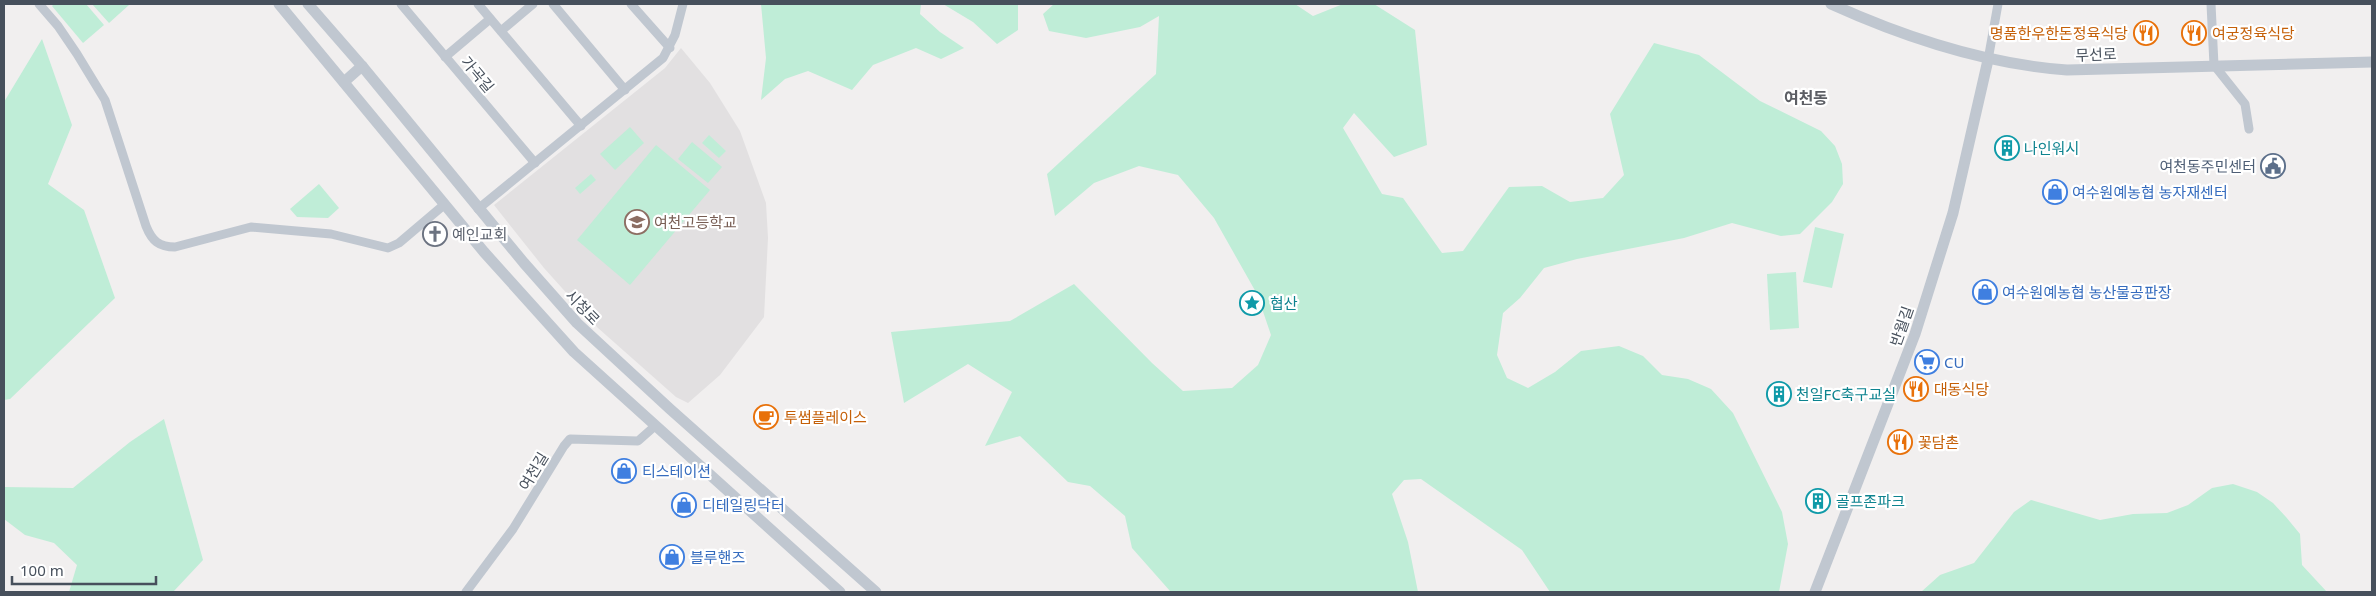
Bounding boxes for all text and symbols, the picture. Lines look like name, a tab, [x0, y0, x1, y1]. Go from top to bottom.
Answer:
restaurant icon: 명품한우한돈정육식당	[2133, 20, 2159, 46]
restaurant icon: 여궁정육식당	[2181, 20, 2207, 46]
place label: 명품한우한돈정육식당	[1990, 23, 2128, 43]
place label: 여궁정육식당	[2212, 23, 2295, 43]
street label: 무선로	[2075, 43, 2117, 65]
street label: 가곡길	[457, 52, 499, 96]
district label: 여천동	[1784, 87, 1828, 109]
building icon: 나인워시	[1994, 135, 2020, 161]
place label: 나인워시	[2024, 138, 2079, 158]
public building icon: 여천동주민센터	[2260, 153, 2286, 179]
place label: 여천동주민센터	[2159, 156, 2256, 176]
shop icon: 여수원예농협 농자재센터	[2042, 179, 2068, 205]
place label: 여수원예농협 농자재센터	[2072, 182, 2228, 202]
school or university icon: 여천고등학교	[624, 209, 650, 235]
place label: 여천고등학교	[654, 212, 737, 232]
church icon: 예인교회	[422, 221, 448, 247]
place label: 예인교회	[452, 224, 507, 244]
shop icon: 여수원예농협 농산물공판장	[1972, 279, 1998, 305]
place label: 여수원예농협 농산물공판장	[2002, 282, 2172, 302]
street label: 시청로	[561, 285, 605, 329]
place icon: 협산	[1239, 290, 1265, 316]
place label: 협산	[1270, 293, 1298, 313]
street label: 반월길	[1885, 303, 1917, 349]
supermarket icon: CU	[1914, 349, 1940, 375]
place label: CU	[1944, 352, 1964, 372]
restaurant icon: 대동식당	[1903, 376, 1929, 402]
place label: 대동식당	[1934, 379, 1989, 399]
building icon: 천일FC축구교실	[1766, 381, 1792, 407]
place label: 천일FC축구교실	[1796, 384, 1896, 404]
cafe icon: 투썸플레이스	[753, 404, 779, 430]
place label: 투썸플레이스	[784, 407, 867, 427]
restaurant icon: 꽃담촌	[1887, 429, 1913, 455]
place label: 꽃담촌	[1918, 432, 1959, 452]
street label: 여천길	[514, 448, 552, 494]
shop icon: 티스테이션	[611, 458, 637, 484]
place label: 티스테이션	[642, 461, 711, 481]
building icon: 골프존파크	[1805, 488, 1831, 514]
place label: 골프존파크	[1836, 491, 1905, 511]
shop icon: 디테일링닥터	[671, 492, 697, 518]
place label: 디테일링닥터	[702, 495, 785, 515]
shop icon: 블루핸즈	[659, 544, 685, 570]
place label: 블루핸즈	[690, 547, 745, 567]
scale bar	[12, 554, 156, 586]
text: 100 m	[20, 560, 64, 580]

